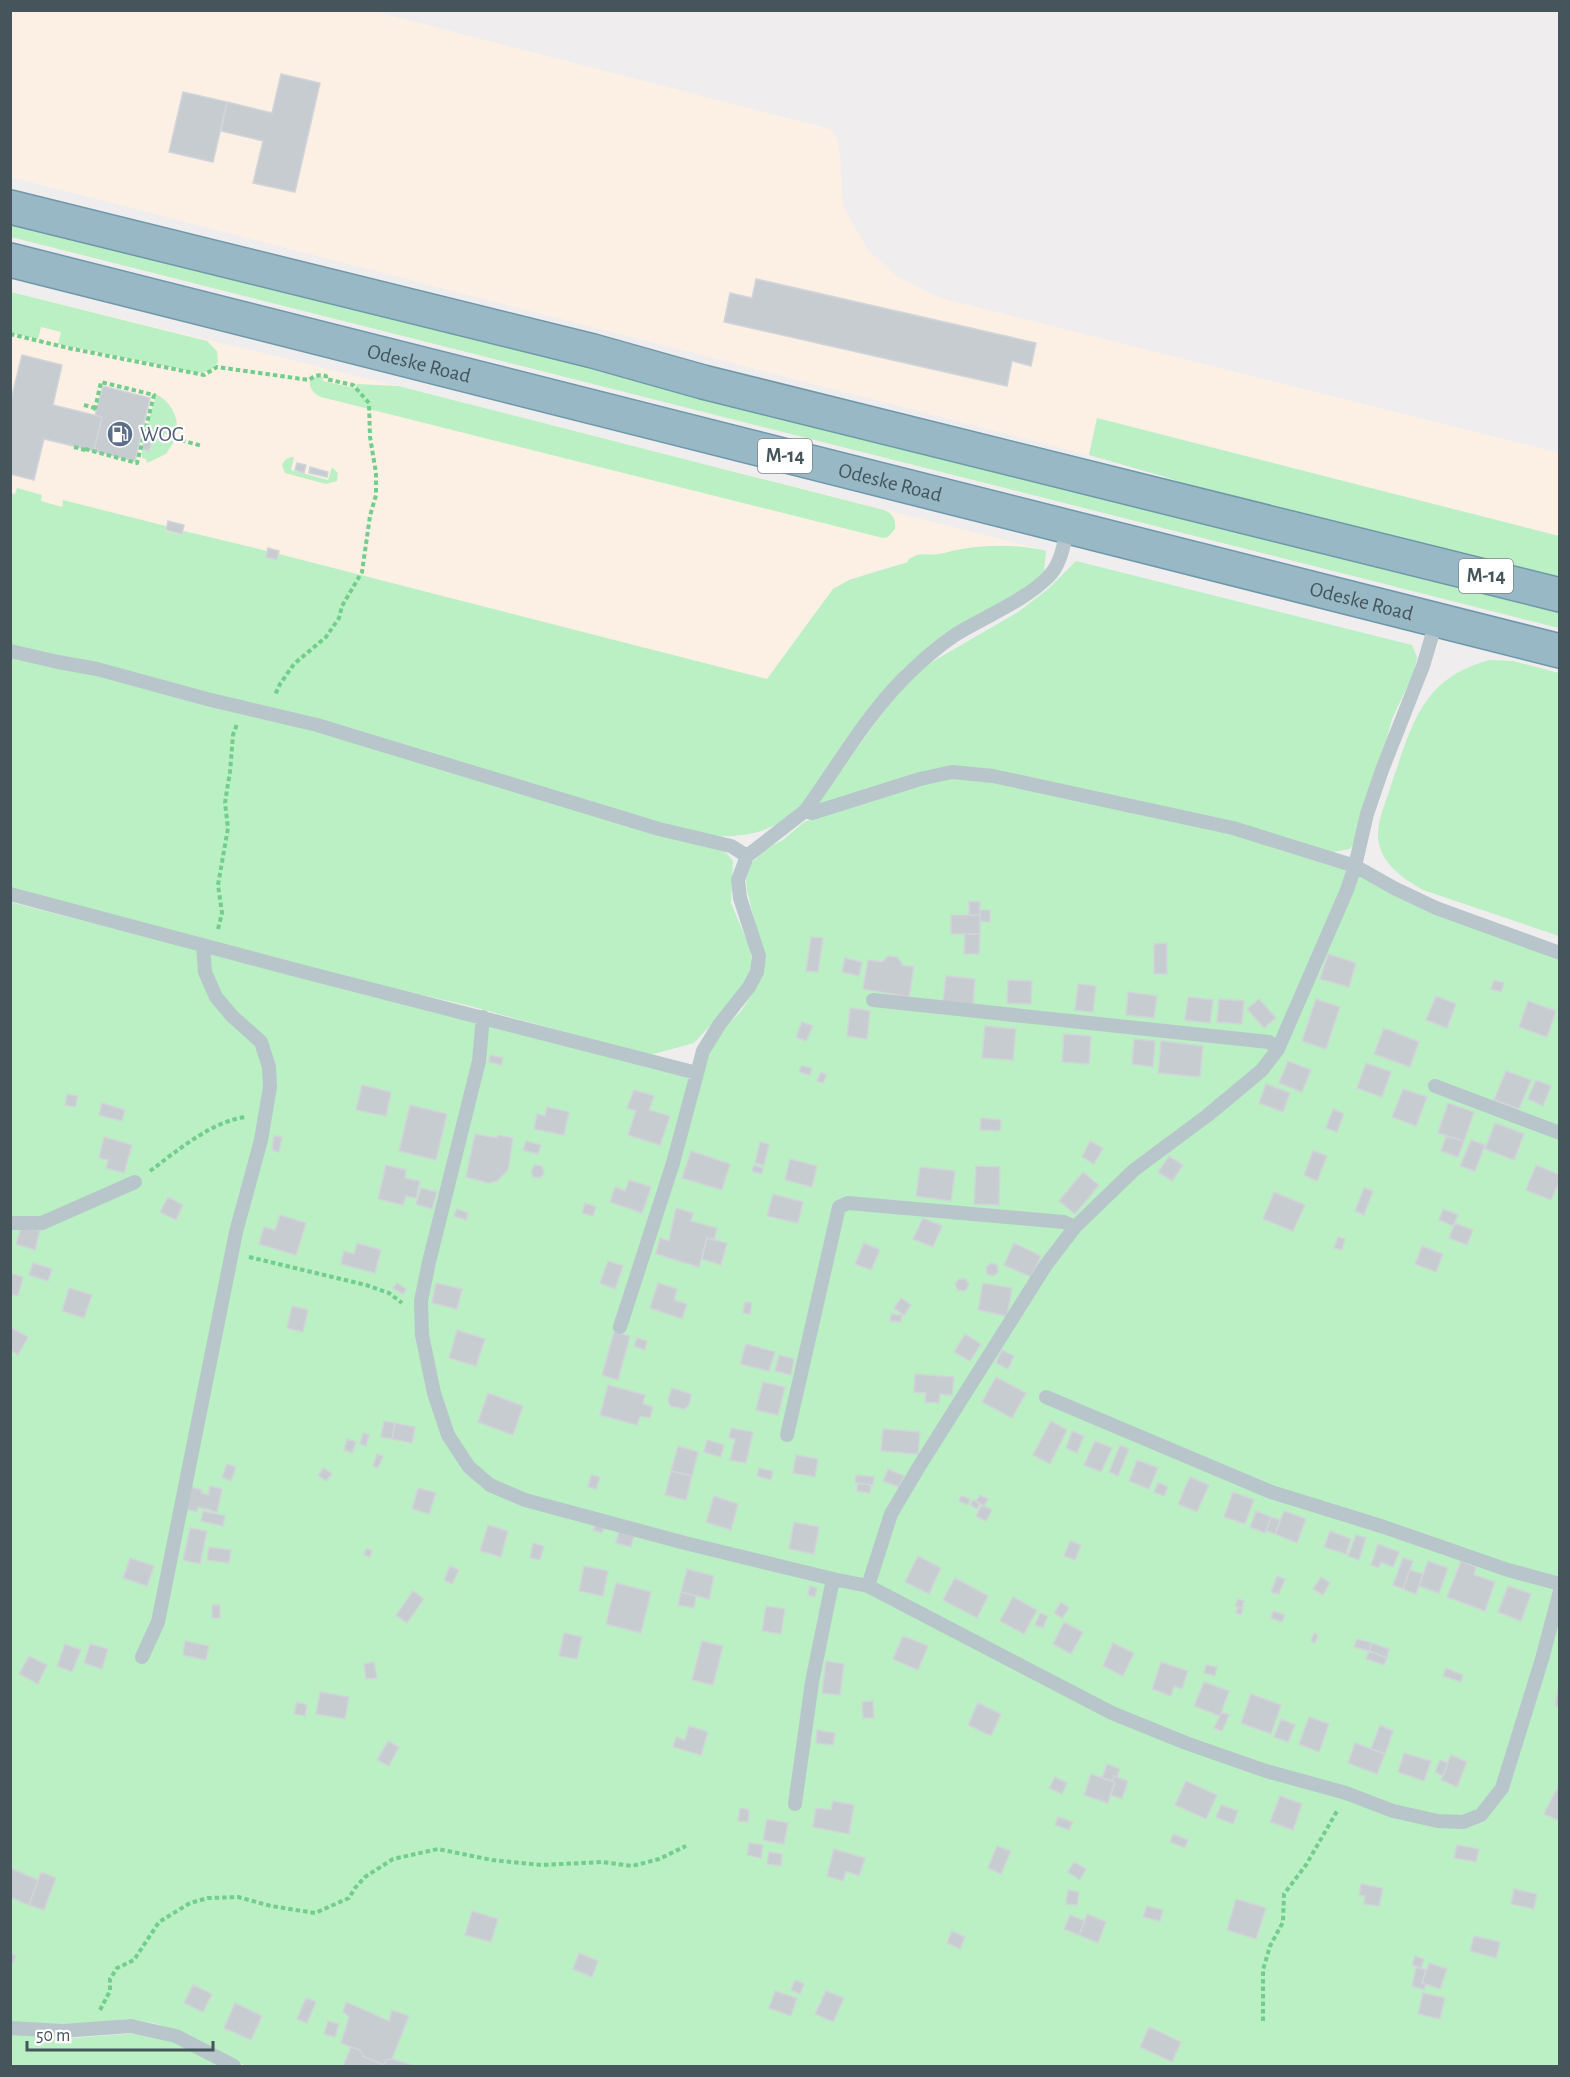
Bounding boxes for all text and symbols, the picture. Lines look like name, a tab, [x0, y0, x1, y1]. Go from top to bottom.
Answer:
street label: Odeske Road	[365, 340, 473, 386]
fuel station icon: WOG	[105, 419, 135, 449]
place label: WOG	[140, 424, 184, 445]
road number: М-14	[758, 439, 812, 473]
street label: Odeske Road	[837, 459, 944, 505]
road number: М-14	[1459, 559, 1513, 593]
street label: Odeske Road	[1308, 578, 1416, 624]
scale bar	[27, 2014, 213, 2052]
text: 50 m	[36, 2027, 70, 2045]

